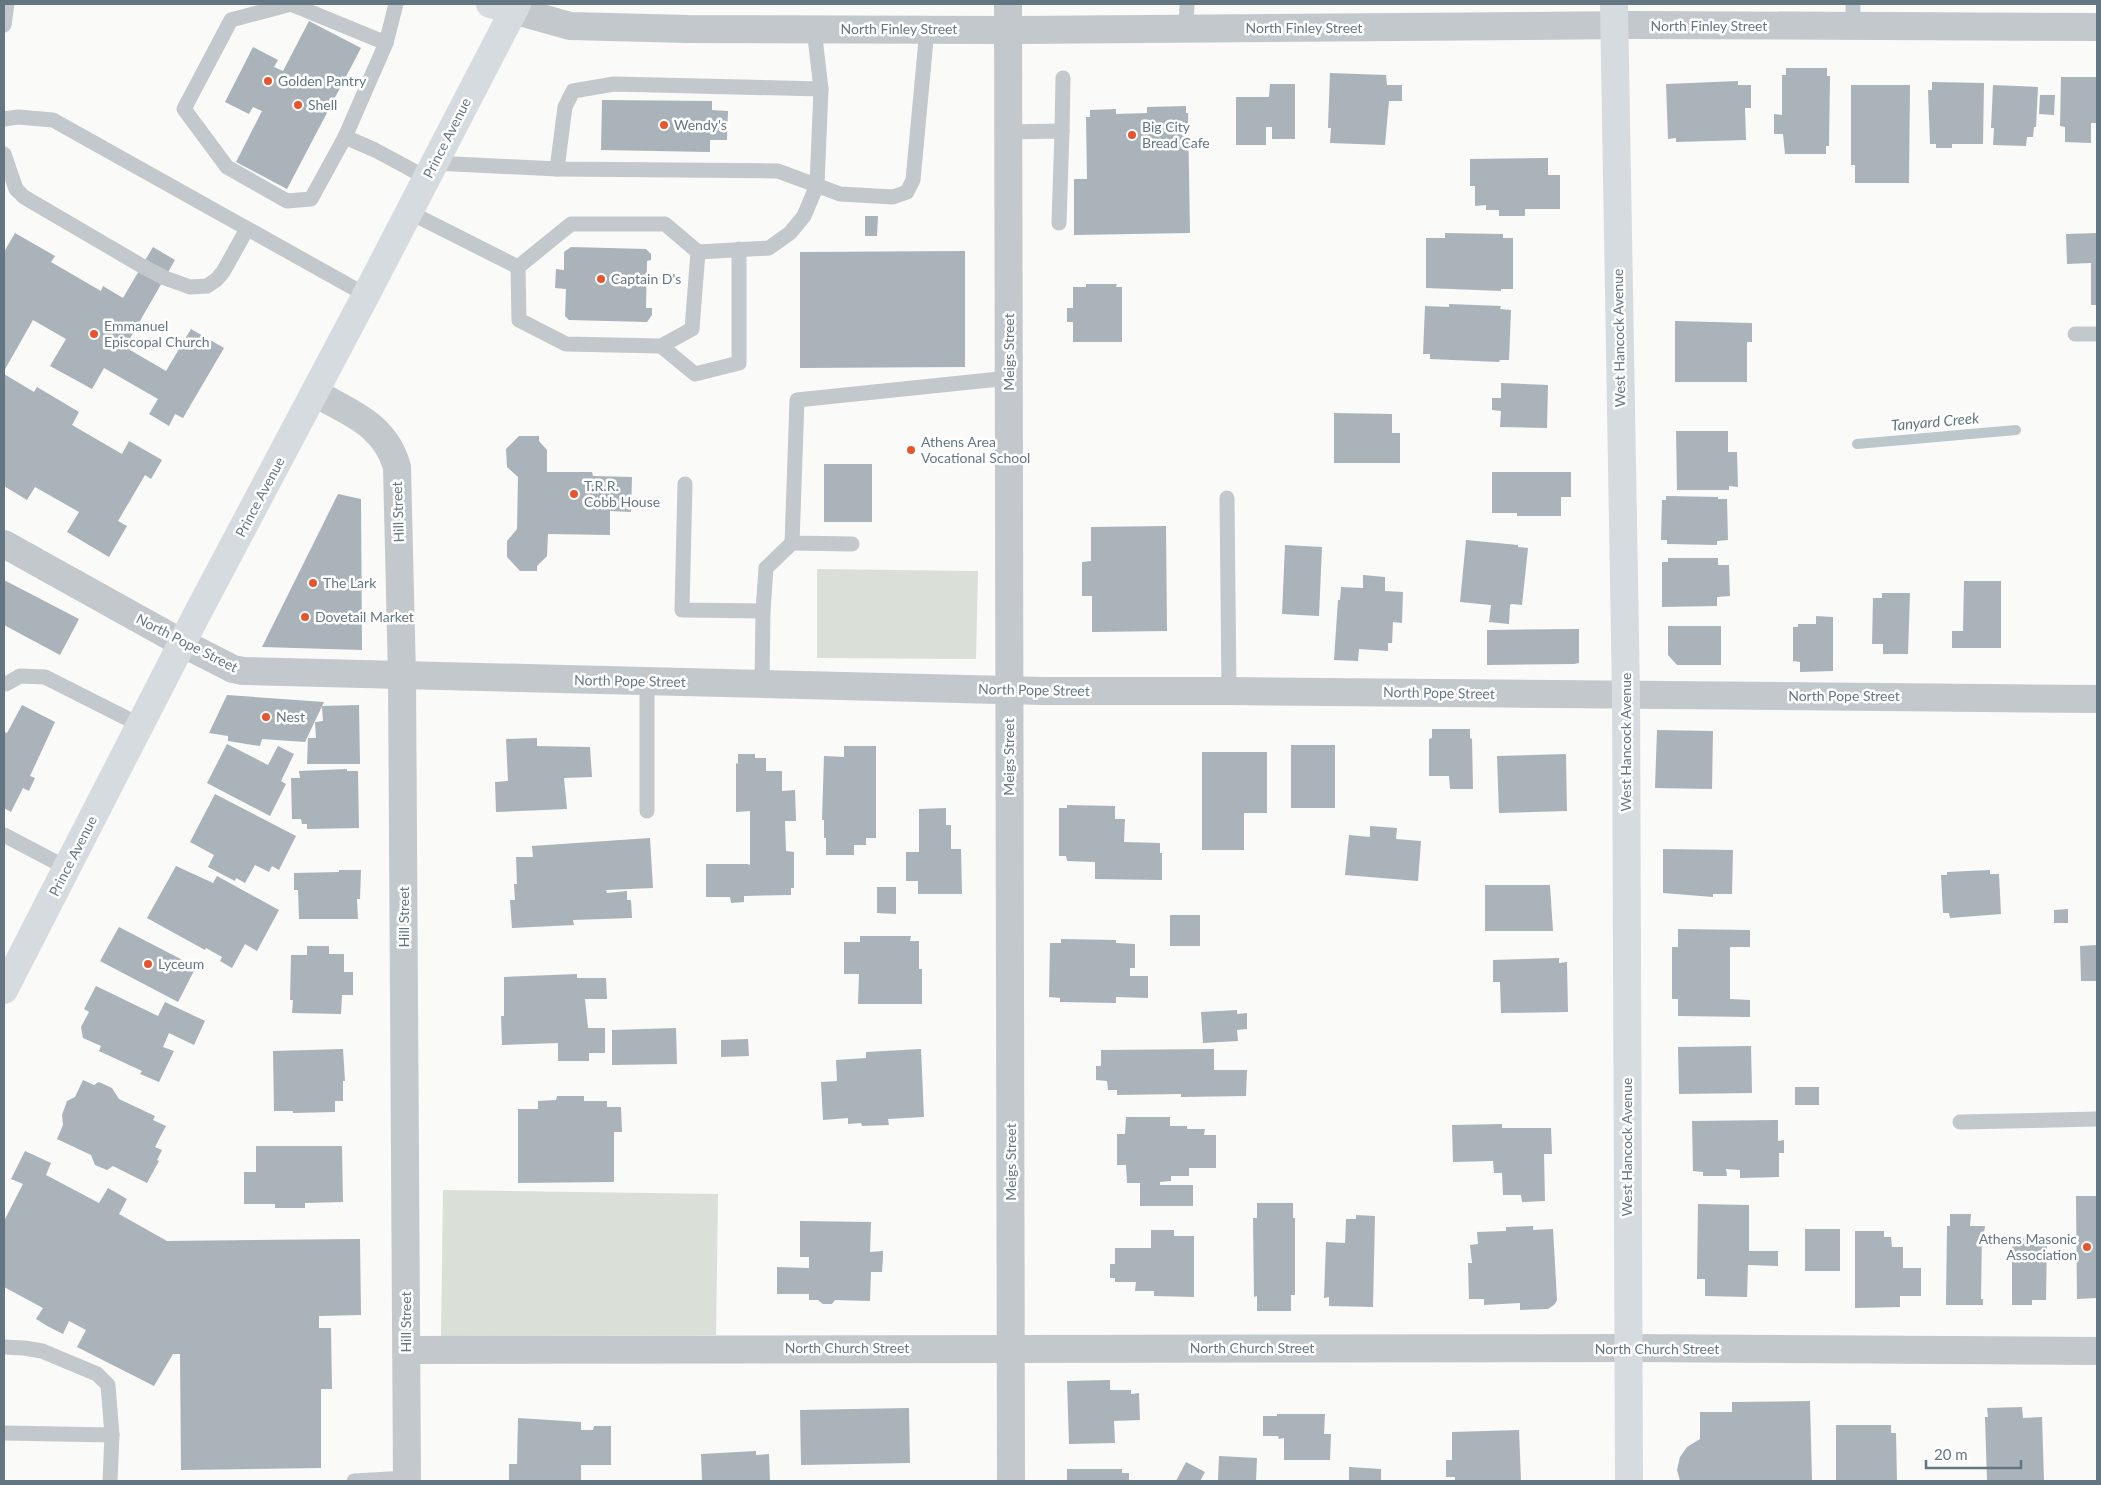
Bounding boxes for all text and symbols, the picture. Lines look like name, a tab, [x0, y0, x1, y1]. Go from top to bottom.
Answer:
street label: North Finley Street	[1651, 17, 1767, 34]
street label: North Finley Street	[1246, 19, 1362, 36]
street label: North Finley Street	[841, 20, 957, 37]
place label: Golden Pantry	[278, 72, 367, 89]
marker: Golden Pantry	[262, 75, 274, 87]
street label: Prince Avenue	[419, 95, 474, 181]
place label: Shell	[308, 96, 337, 113]
marker: Shell	[292, 99, 304, 111]
place label: Wendy's	[674, 116, 727, 133]
place label: Big City Bread Cafe	[1142, 118, 1210, 151]
marker: Wendy's	[658, 119, 670, 131]
marker: Big City Bread Cafe	[1126, 129, 1138, 141]
street label: West Hancock Avenue	[1609, 268, 1628, 408]
place label: Captain D's	[611, 270, 681, 287]
marker: Captain D's	[595, 273, 607, 285]
street label: Meigs Street	[1000, 313, 1017, 391]
place label: Emmanuel Episcopal Church	[104, 317, 210, 350]
marker: Emmanuel Episcopal Church	[88, 328, 100, 340]
water label: Tanyard Creek	[1890, 408, 1981, 434]
place label: Athens Area Vocational School	[921, 433, 1030, 466]
marker: Athens Area Vocational School	[905, 444, 917, 456]
street label: Prince Avenue	[231, 454, 288, 540]
place label: T.R.R. Cobb House	[584, 477, 660, 510]
street label: Hill Street	[388, 481, 407, 543]
marker: T.R.R. Cobb House	[568, 488, 580, 500]
place label: The Lark	[323, 574, 377, 591]
marker: The Lark	[307, 577, 319, 589]
place label: Dovetail Market	[315, 608, 414, 625]
street label: North Pope Street	[134, 610, 241, 675]
marker: Dovetail Market	[299, 611, 311, 623]
street label: North Pope Street	[574, 671, 686, 690]
street label: West Hancock Avenue	[1617, 673, 1634, 811]
street label: North Pope Street	[978, 680, 1090, 699]
street label: North Pope Street	[1383, 683, 1495, 702]
street label: North Pope Street	[1788, 687, 1900, 704]
place label: Nest	[276, 708, 305, 725]
marker: Nest	[260, 711, 272, 723]
street label: Meigs Street	[1000, 718, 1017, 796]
street label: Prince Avenue	[45, 813, 100, 899]
street label: Hill Street	[395, 887, 412, 948]
place label: Lyceum	[158, 955, 204, 972]
marker: Lyceum	[142, 958, 154, 970]
street label: West Hancock Avenue	[1618, 1078, 1635, 1216]
street label: Meigs Street	[1002, 1123, 1019, 1201]
place label: Athens Masonic Association	[1979, 1230, 2077, 1263]
marker: Athens Masonic Association	[2081, 1241, 2093, 1253]
street label: Hill Street	[397, 1292, 414, 1353]
street label: North Church Street	[785, 1339, 909, 1356]
street label: North Church Street	[1190, 1339, 1314, 1356]
street label: North Church Street	[1595, 1340, 1719, 1357]
scale bar	[1926, 1438, 2021, 1470]
text: 20 m	[1934, 1445, 1968, 1463]

